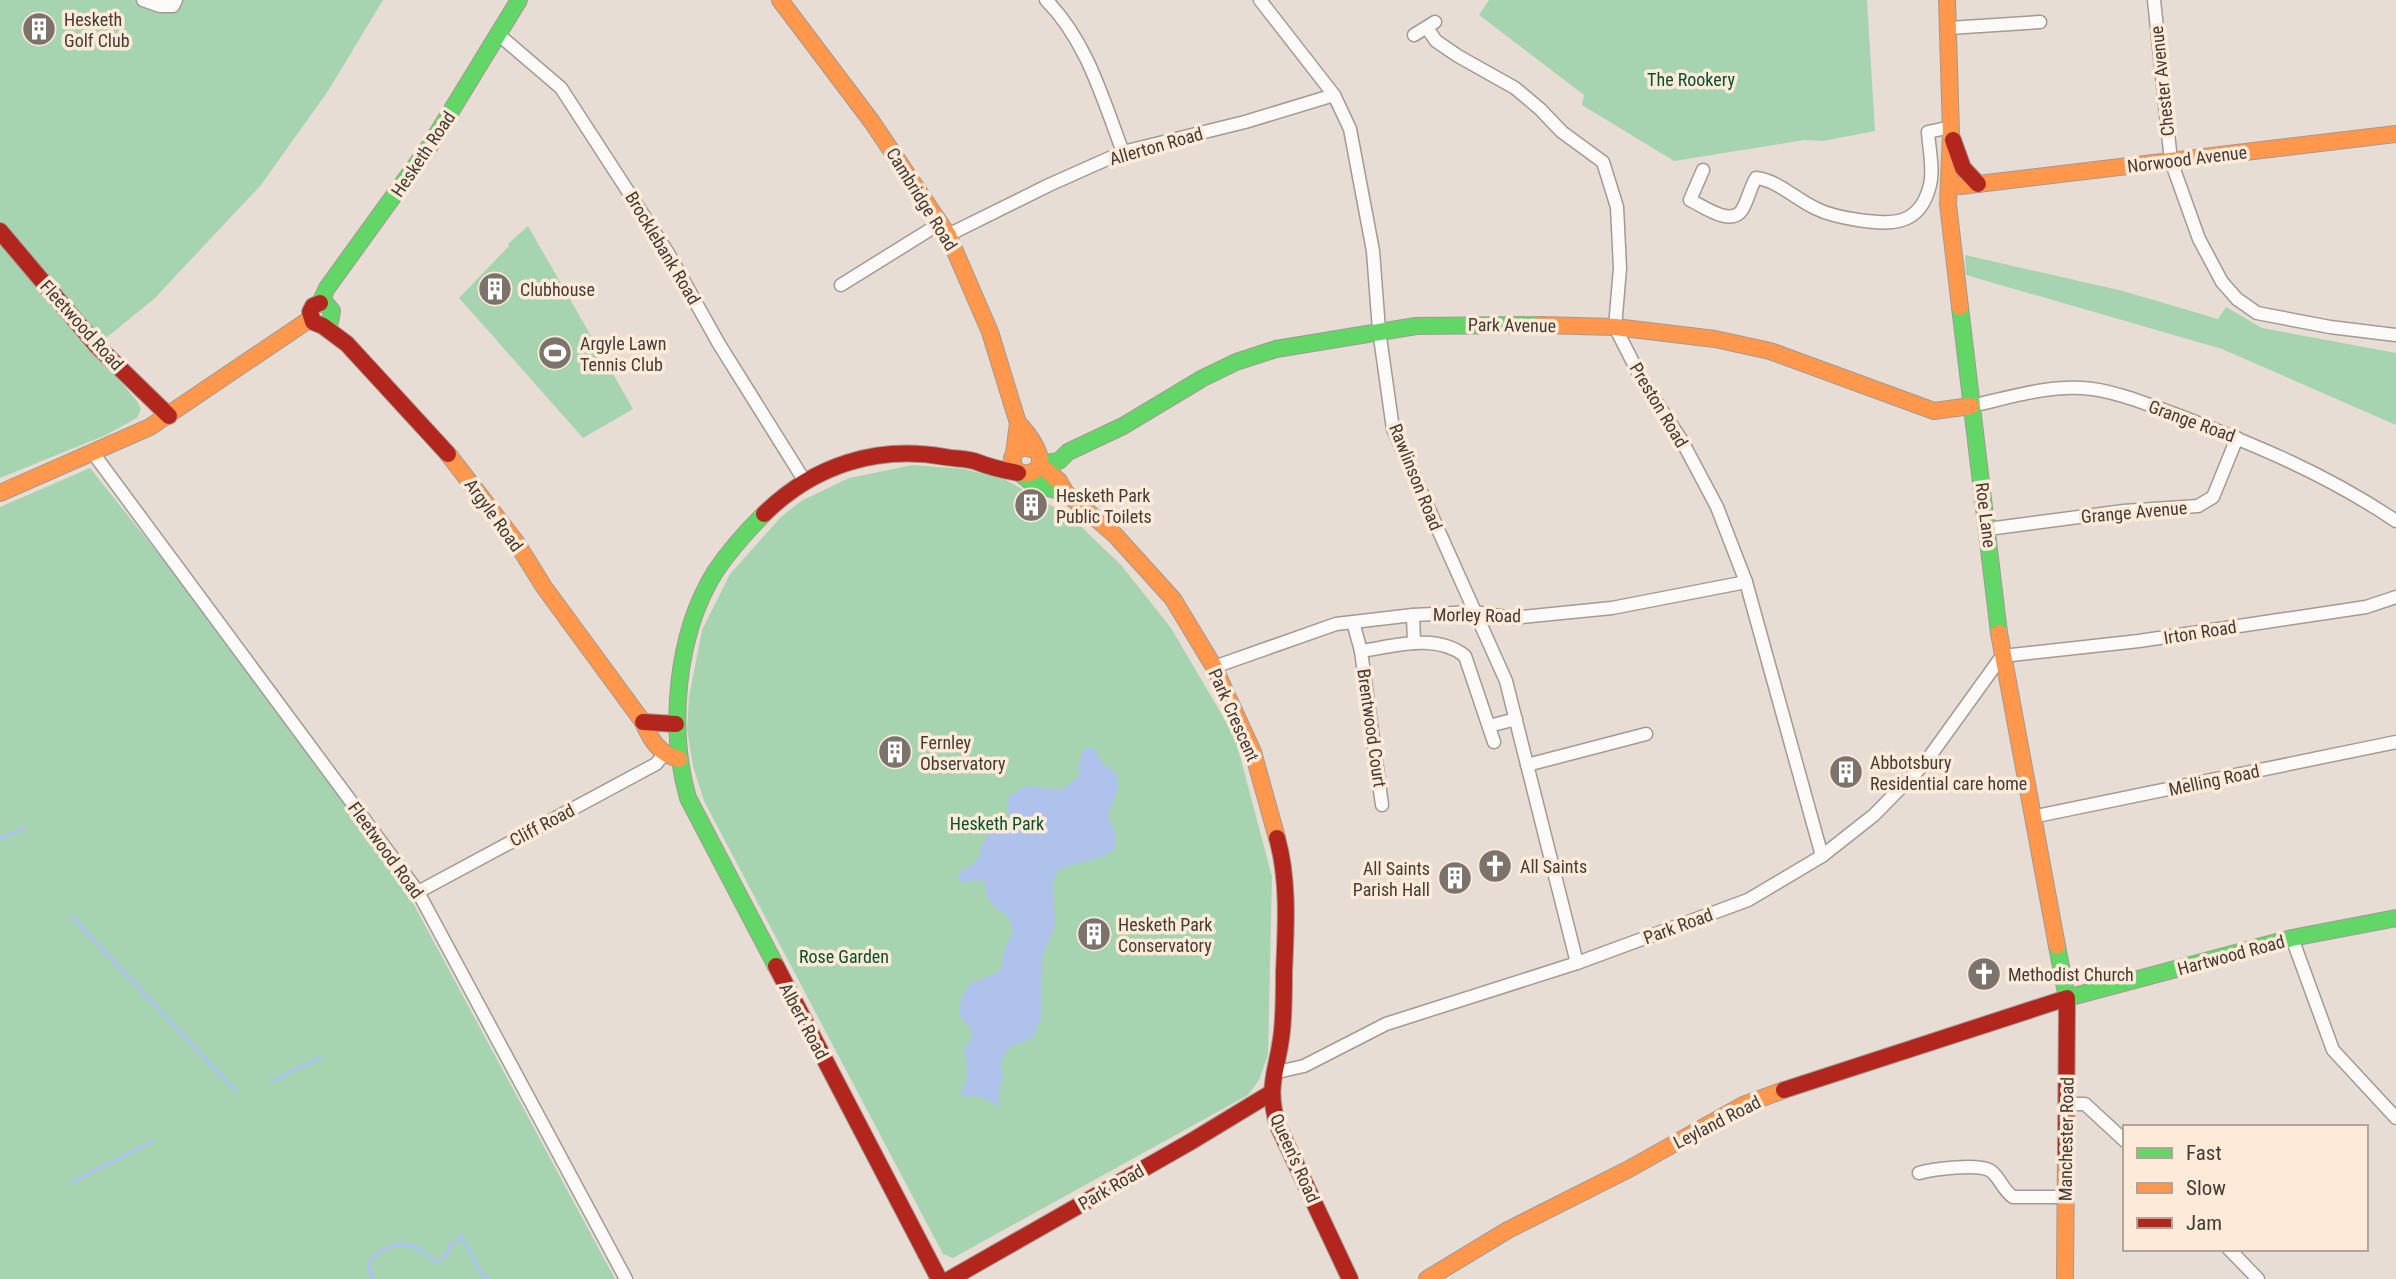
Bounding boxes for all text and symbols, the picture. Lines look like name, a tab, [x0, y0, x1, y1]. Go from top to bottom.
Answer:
place label: Hesketh Golf Club	[64, 9, 130, 51]
building icon: Hesketh Golf Club	[20, 10, 58, 48]
street label: Chester Avenue	[2146, 25, 2178, 137]
park label: The Rookery	[1647, 69, 1735, 90]
street label: Hesketh Road	[387, 107, 459, 201]
street label: Allerton Road	[1107, 123, 1205, 169]
street label: Norwood Avenue	[2126, 141, 2248, 177]
street label: Cambridge Road	[882, 144, 962, 254]
street label: Brocklebank Road	[621, 188, 705, 308]
building icon: Clubhouse	[476, 270, 514, 308]
street label: Fleetwood Road	[36, 276, 128, 374]
place label: Clubhouse	[520, 279, 595, 300]
street label: Park Avenue	[1468, 314, 1556, 336]
place label: Argyle Lawn Tennis Club	[580, 333, 666, 375]
sports icon: Argyle Lawn Tennis Club	[536, 334, 574, 372]
street label: Preston Road	[1626, 359, 1692, 451]
street label: Grange Road	[2146, 396, 2238, 446]
street label: Rawlinson Road	[1385, 421, 1447, 533]
street label: Argyle Road	[461, 474, 527, 556]
street label: Roe Lane	[1972, 481, 2000, 549]
place label: Hesketh Park Public Toilets	[1056, 485, 1152, 527]
building icon: Hesketh Park Public Toilets	[1012, 486, 1050, 524]
street label: Grange Avenue	[2080, 497, 2188, 527]
street label: Morley Road	[1433, 604, 1521, 626]
street label: Irton Road	[2162, 616, 2238, 648]
street label: Park Crescent	[1204, 665, 1264, 765]
street label: Brentwood Court	[1353, 667, 1391, 789]
place label: Fernley Observatory	[920, 732, 1006, 774]
building icon: Fernley Observatory	[876, 733, 914, 771]
place label: Abbotsbury Residential care home	[1870, 752, 2027, 794]
building icon: Abbotsbury Residential care home	[1827, 753, 1865, 791]
street label: Melling Road	[2167, 760, 2261, 800]
street label: Fleetwood Road	[344, 798, 428, 902]
street label: Cliff Road	[506, 799, 578, 851]
park label: Hesketh Park	[950, 813, 1044, 834]
church icon: All Saints	[1476, 847, 1514, 885]
place label: All Saints	[1520, 856, 1587, 877]
place label: All Saints Parish Hall	[1353, 858, 1430, 900]
building icon: All Saints Parish Hall	[1436, 859, 1474, 897]
street label: Park Road	[1640, 904, 1716, 948]
place label: Hesketh Park Conservatory	[1118, 914, 1212, 956]
building icon: Hesketh Park Conservatory	[1075, 915, 1113, 953]
street label: Hartwood Road	[2175, 931, 2287, 979]
park label: Rose Garden	[799, 946, 889, 967]
church icon: Methodist Church	[1965, 955, 2003, 993]
place label: Methodist Church	[2008, 964, 2134, 985]
street label: Albert Road	[775, 979, 833, 1063]
street label: Manchester Road	[2054, 1077, 2078, 1201]
street label: Leyland Road	[1670, 1091, 1764, 1153]
street label: Queen's Road	[1266, 1110, 1324, 1206]
legend	[2123, 1125, 2368, 1251]
text: Fast	[2186, 1141, 2222, 1165]
street label: Park Road	[1074, 1160, 1148, 1214]
text: Slow	[2186, 1176, 2226, 1200]
text: Jam	[2186, 1211, 2222, 1235]

